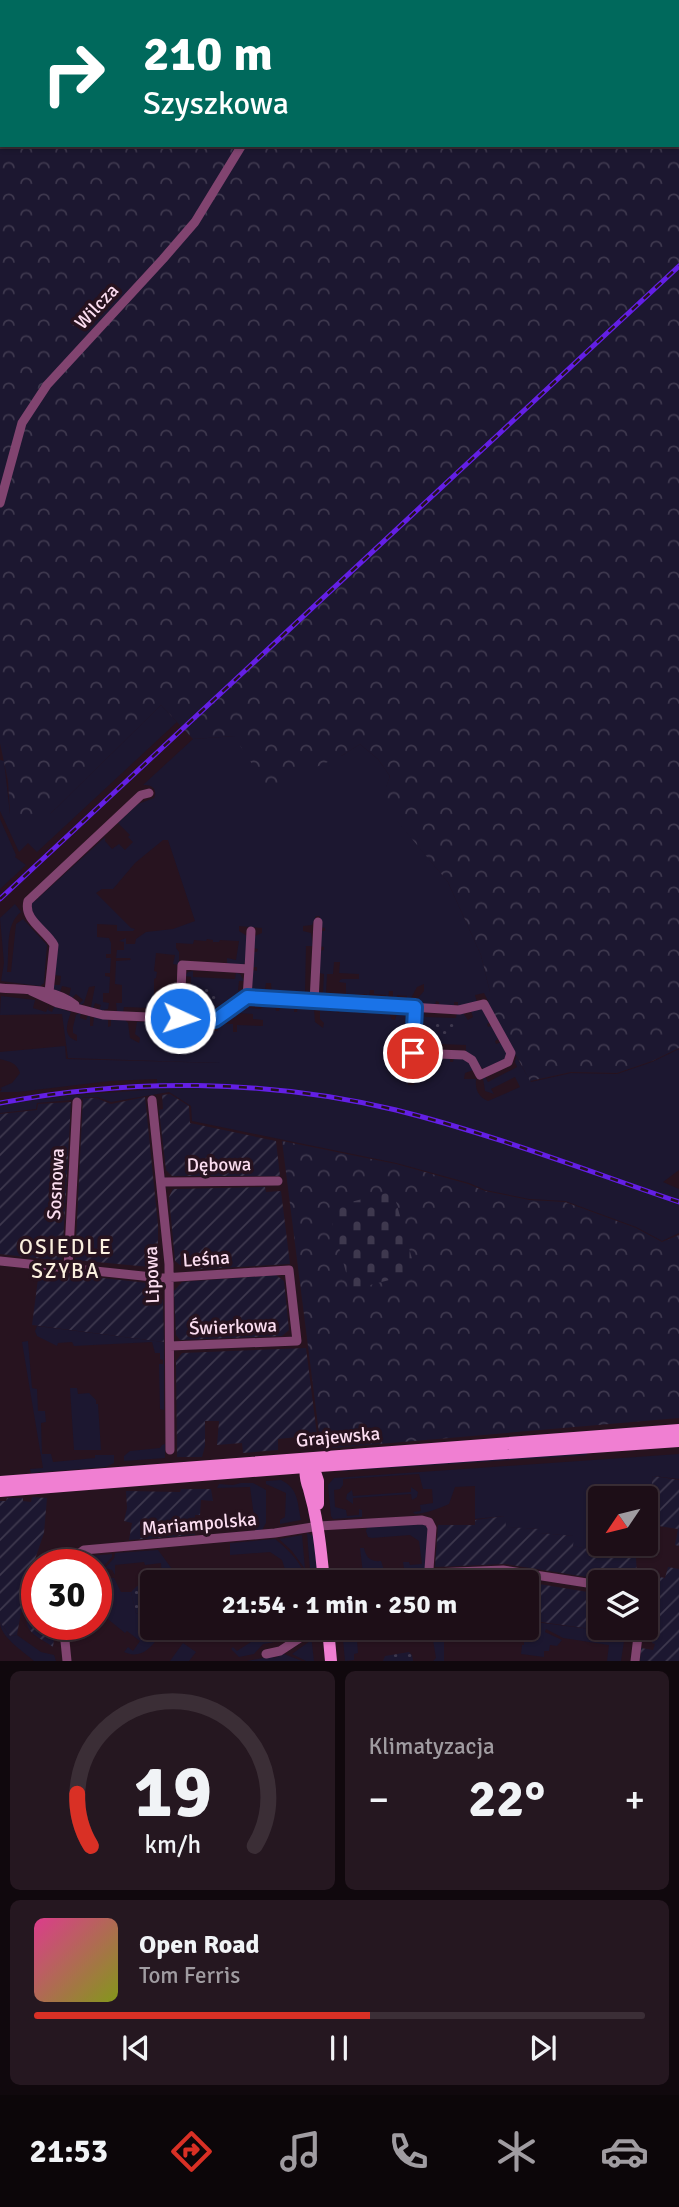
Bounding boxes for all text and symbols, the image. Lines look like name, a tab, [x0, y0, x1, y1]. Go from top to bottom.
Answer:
text: 210 m	[143, 24, 273, 84]
icon: right	[28, 28, 119, 119]
text: Szyszkowa	[143, 84, 289, 123]
street label: Wilcza	[70, 279, 124, 335]
position arrow	[143, 981, 217, 1055]
pin	[383, 1023, 443, 1083]
icon: arrive	[394, 1034, 432, 1072]
street label: Sosnowa	[42, 1147, 70, 1221]
street label: Dębowa	[186, 1152, 252, 1178]
district label: OSIEDLE SZYBA	[19, 1234, 113, 1284]
street label: Leśna	[182, 1245, 230, 1273]
street label: Lipowa	[139, 1246, 165, 1304]
street label: Świerkowa	[189, 1313, 277, 1341]
street label: Grajewska	[295, 1421, 381, 1453]
north arrow	[588, 1486, 658, 1556]
map controls	[588, 1486, 658, 1640]
street label: Mariampolska	[141, 1507, 258, 1541]
speed limit sign: 30	[21, 1549, 112, 1640]
button: layers	[588, 1570, 658, 1640]
text: 21:54 · 1 min · 250 m	[222, 1589, 457, 1621]
text: Klimatyzacja	[369, 1732, 495, 1761]
text: 19	[133, 1749, 212, 1838]
text: 22°	[468, 1767, 545, 1831]
text: −	[369, 1776, 389, 1823]
text: +	[624, 1776, 645, 1823]
text: km/h	[144, 1829, 201, 1860]
text: Open Road	[139, 1929, 260, 1961]
text: Tom Ferris	[139, 1961, 240, 1990]
icon: previous	[117, 2029, 155, 2067]
icon: pause	[320, 2029, 358, 2067]
icon: next	[524, 2029, 562, 2067]
icon: directions	[167, 2127, 216, 2176]
icon: music	[276, 2127, 325, 2176]
icon: phone	[384, 2127, 433, 2176]
icon: climate	[492, 2127, 541, 2176]
icon: car	[600, 2127, 649, 2176]
text: 21:53	[30, 2132, 108, 2171]

